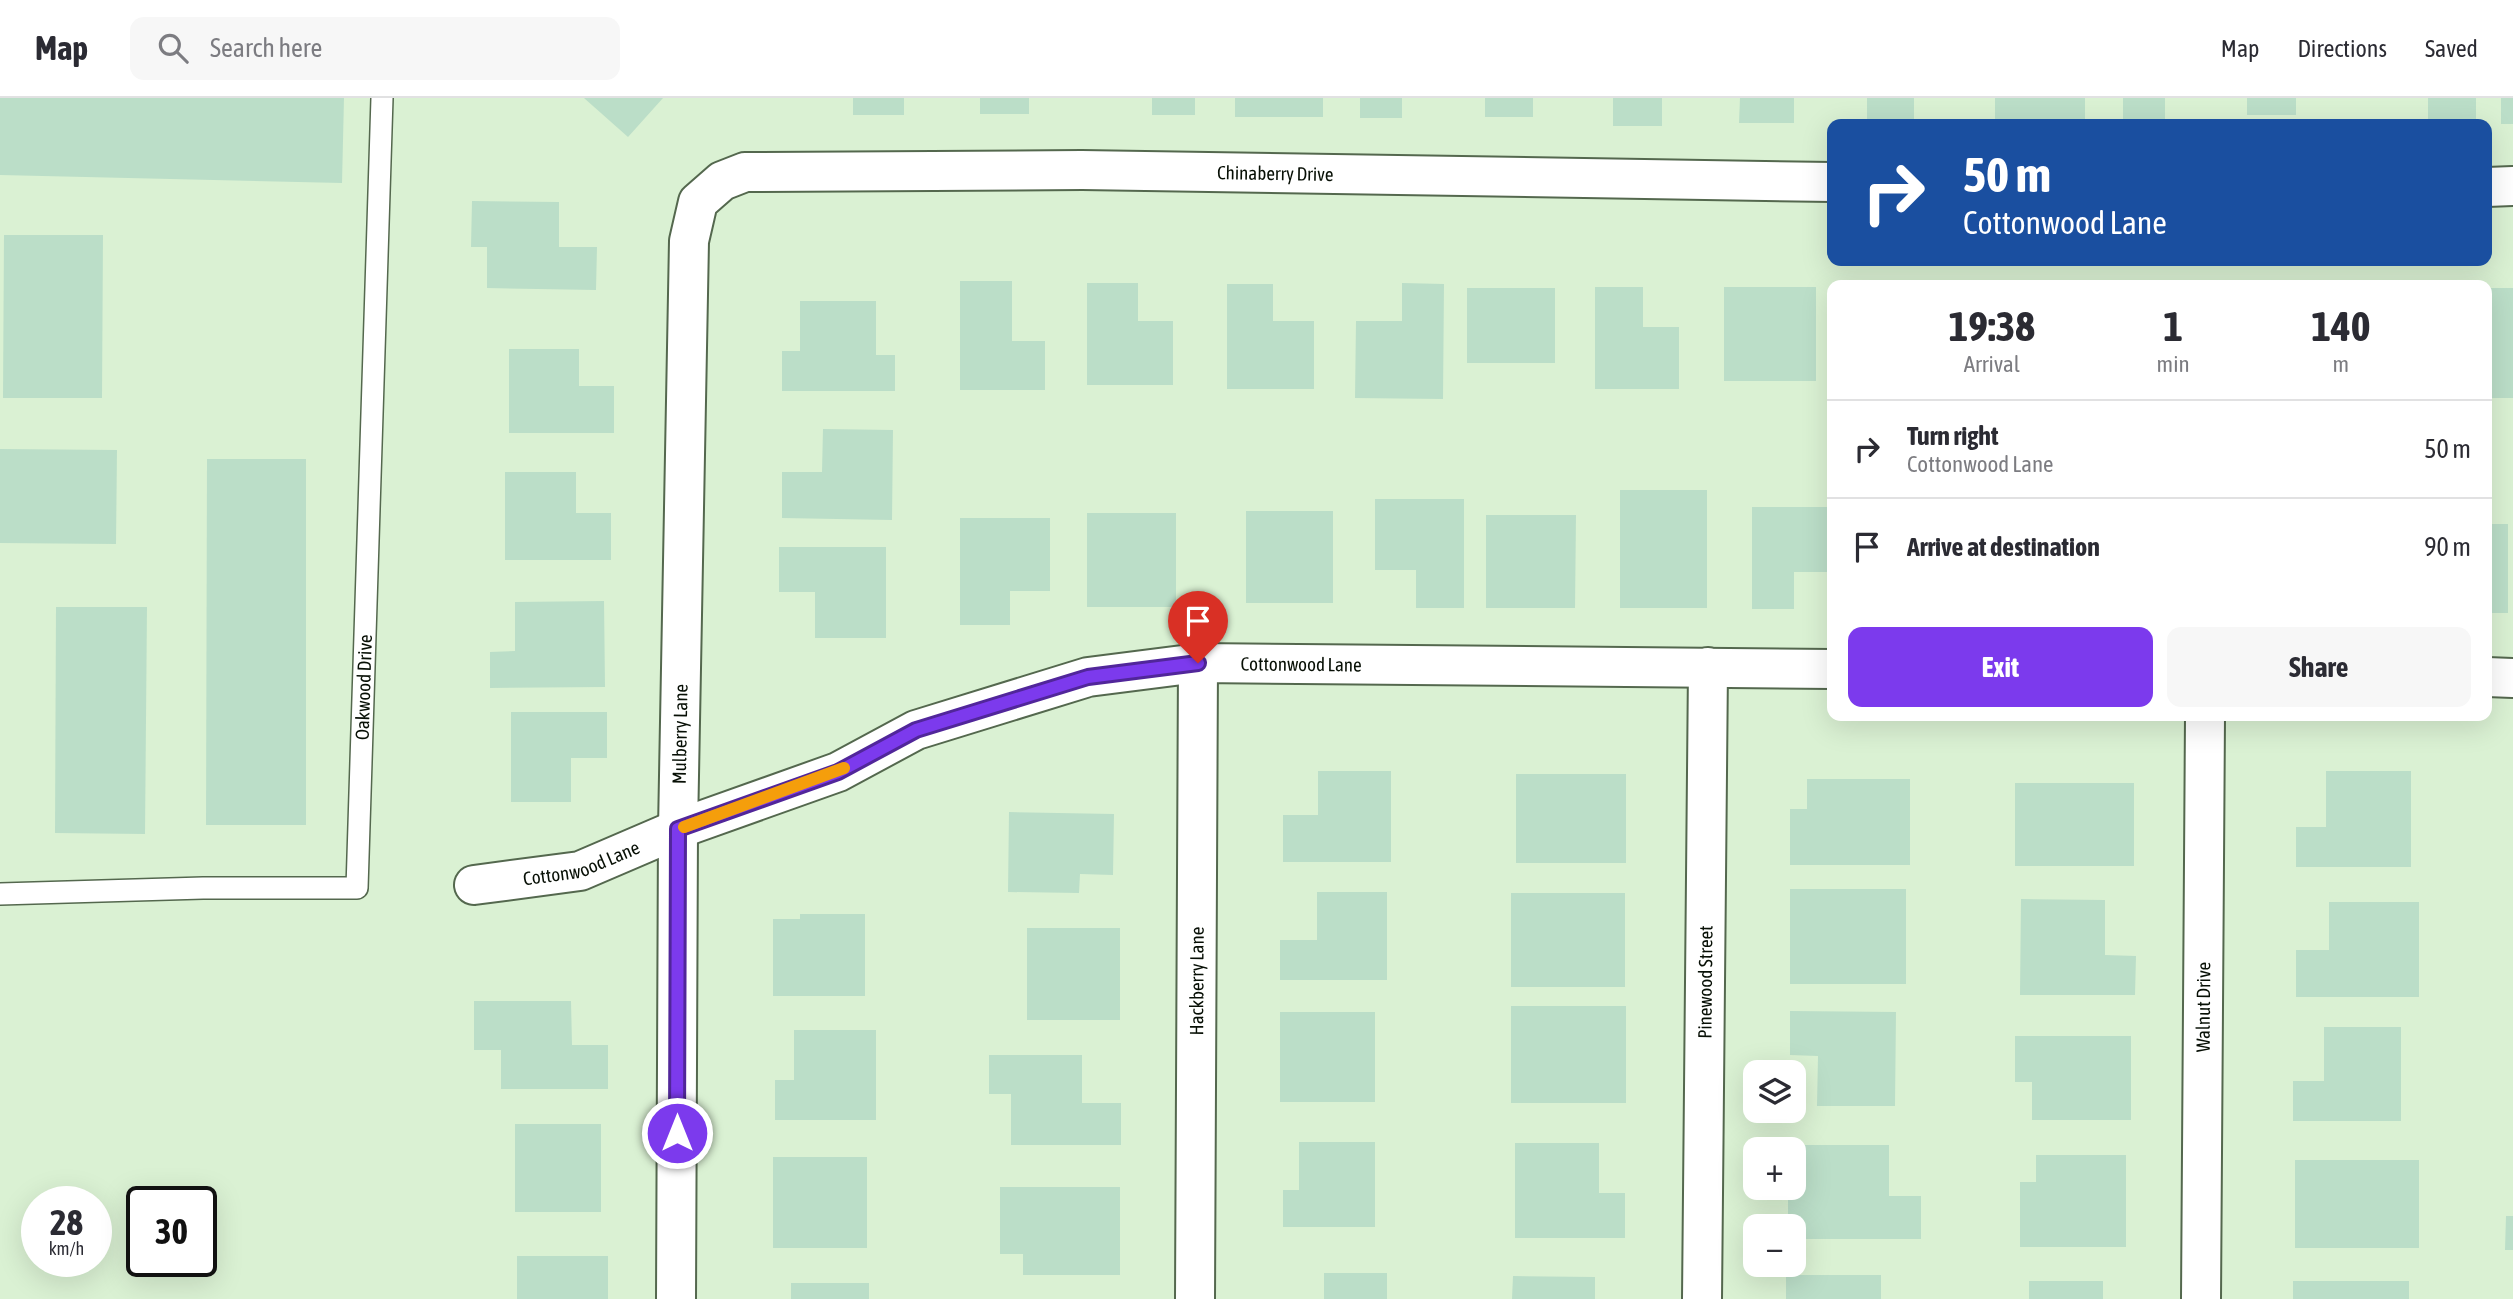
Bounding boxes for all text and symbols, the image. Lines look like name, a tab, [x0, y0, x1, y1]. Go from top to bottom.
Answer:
search box	[130, 17, 620, 80]
text: Map	[35, 29, 88, 67]
icon: search	[154, 29, 192, 67]
text: Search here	[210, 33, 322, 63]
text: Map	[2221, 35, 2259, 62]
text: Directions	[2297, 35, 2387, 62]
text: Saved	[2425, 35, 2478, 62]
text: 50 m	[1963, 146, 2051, 202]
icon: right	[1848, 147, 1939, 238]
street label: Chinaberry Drive	[1217, 161, 1334, 185]
text: Cottonwood Lane	[1963, 204, 2167, 241]
text: 19:38	[1949, 302, 2035, 350]
text: 1	[2163, 302, 2183, 350]
text: 140	[2311, 302, 2370, 350]
text: Arrival	[1964, 351, 2020, 377]
text: min	[2157, 351, 2190, 377]
text: m	[2333, 351, 2349, 377]
text: Turn right	[1907, 421, 1998, 451]
icon: right	[1848, 430, 1886, 468]
text: 50 m	[2424, 434, 2471, 464]
text: Cottonwood Lane	[1907, 451, 2054, 477]
icon: arrive	[1848, 528, 1886, 566]
text: Arrive at destination	[1907, 532, 2100, 562]
text: 90 m	[2424, 532, 2471, 562]
pin	[1168, 591, 1228, 663]
icon: arrive	[1179, 602, 1217, 640]
button: Exit	[1848, 627, 2153, 707]
button: Share	[2167, 627, 2471, 707]
street label: Oakwood Drive	[351, 634, 376, 740]
street label: Cottonwood Lane	[1240, 652, 1362, 676]
street label: Mulberry Lane	[668, 684, 692, 784]
street label: Cottonwood Lane	[522, 836, 643, 889]
street label: Pinewood Street	[1693, 925, 1717, 1039]
street label: Hackberry Lane	[1185, 927, 1208, 1035]
street label: Walnut Drive	[2192, 962, 2214, 1052]
map controls	[1743, 1060, 1806, 1277]
button: layers	[1743, 1060, 1806, 1123]
position arrow	[640, 1096, 714, 1170]
button: +	[1743, 1137, 1806, 1200]
speed limit sign: 30	[126, 1186, 217, 1277]
text: 28	[50, 1202, 83, 1242]
button: −	[1743, 1214, 1806, 1277]
text: km/h	[49, 1238, 84, 1259]

